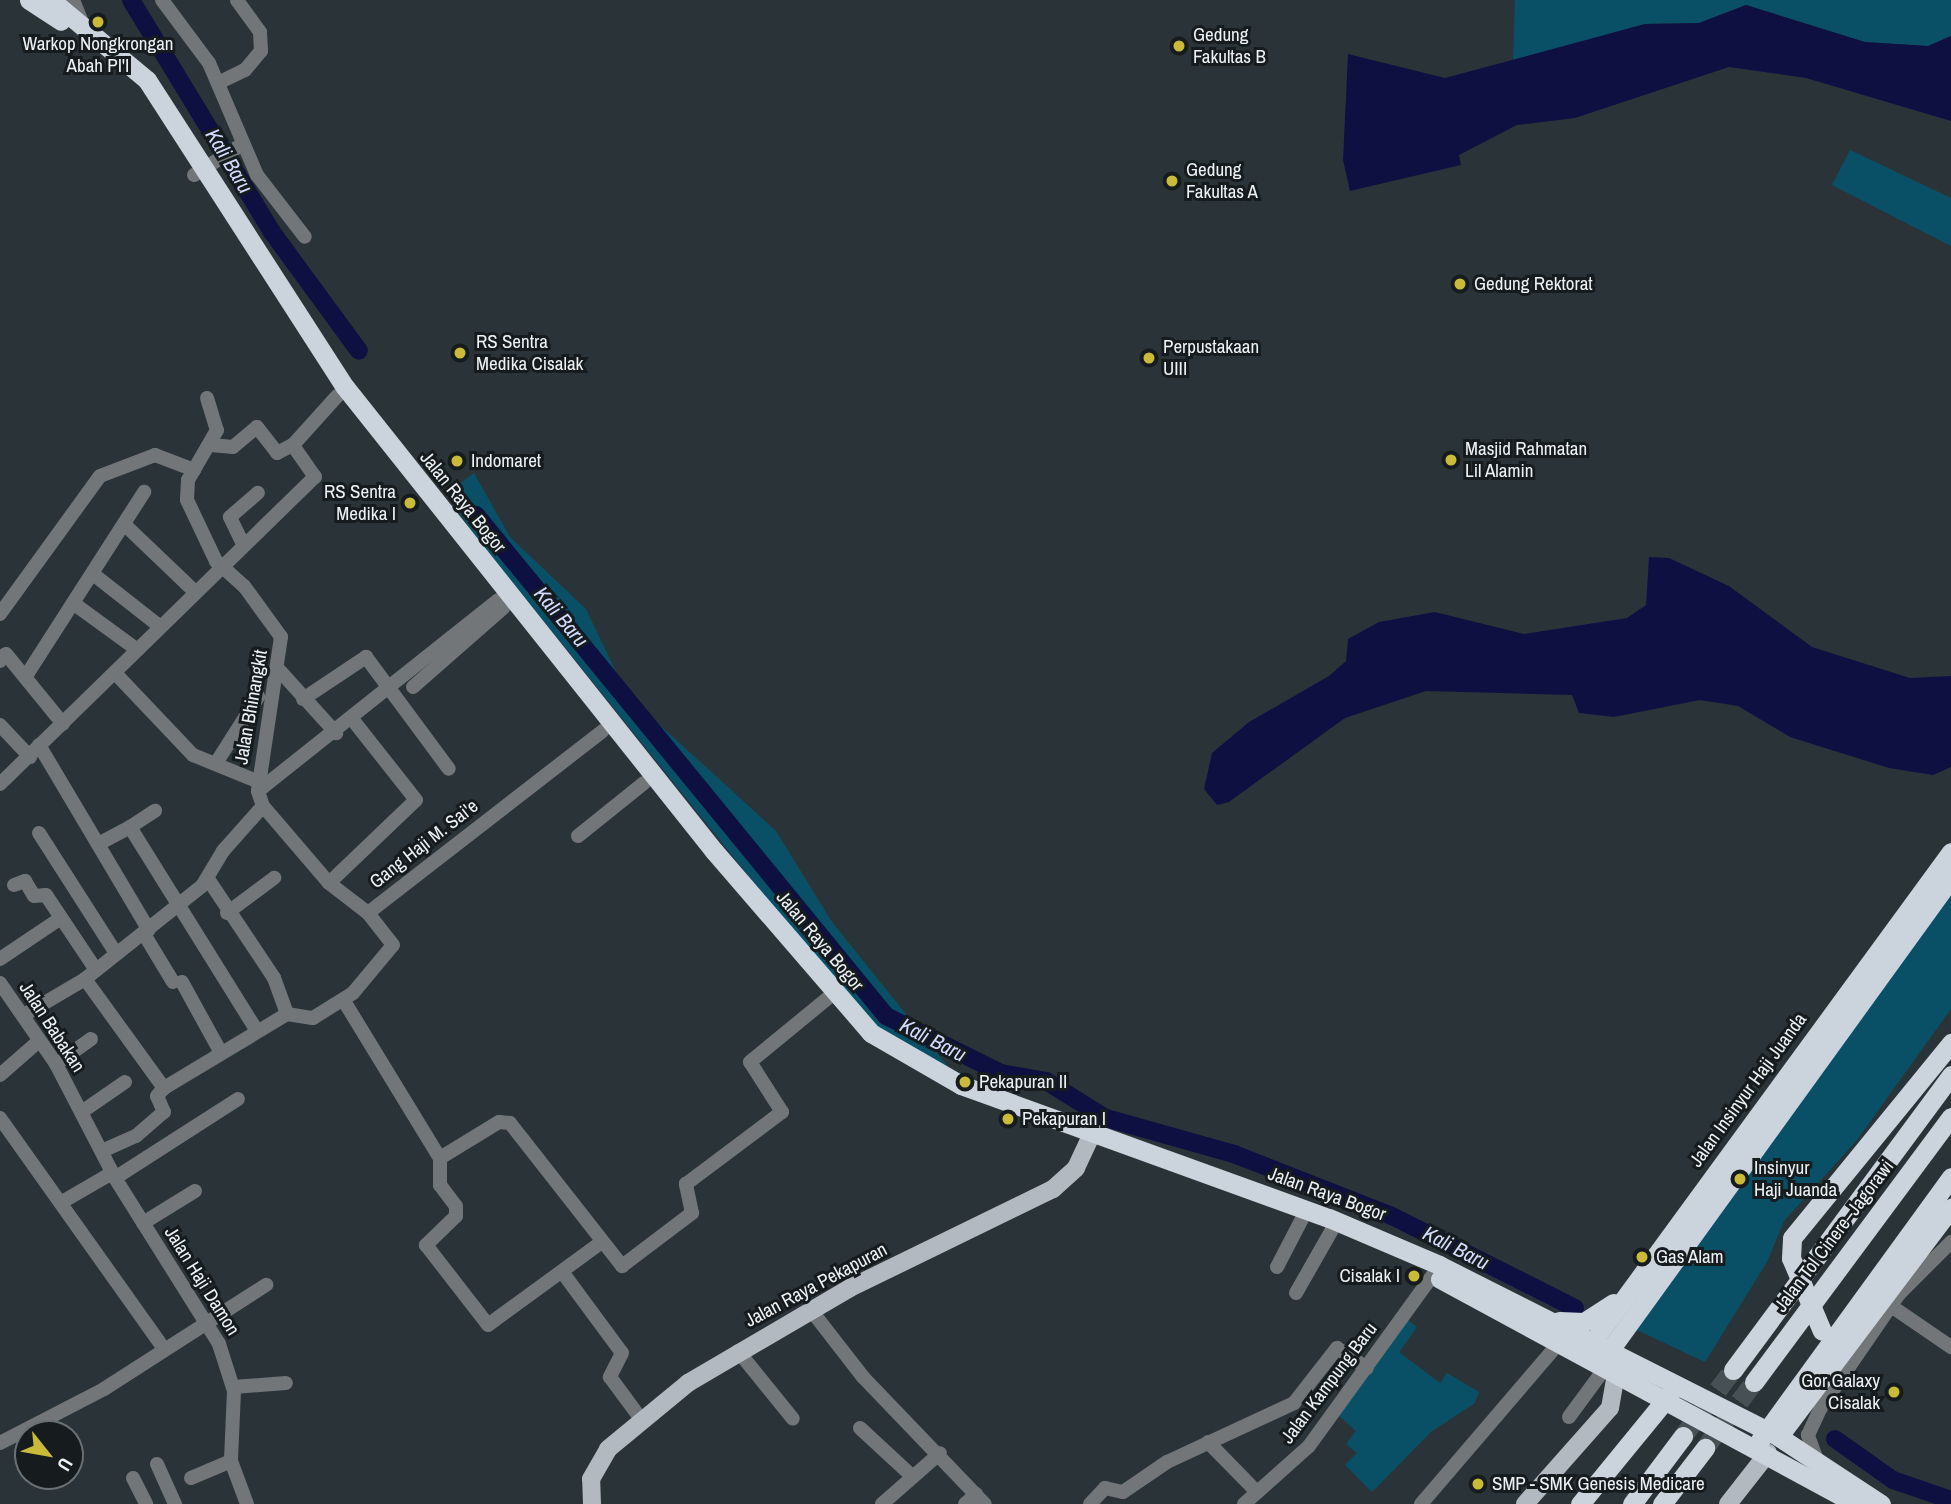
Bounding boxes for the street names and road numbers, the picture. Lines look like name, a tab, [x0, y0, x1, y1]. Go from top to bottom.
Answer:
street label: Jalan Raya Bogor	[415, 447, 511, 557]
street label: Jalan Bhinangkit	[230, 648, 272, 766]
street label: Gang Haji M. Sai'e	[365, 795, 483, 893]
street label: Jalan Raya Bogor	[771, 886, 869, 996]
street label: Jalan Babakan	[14, 978, 90, 1076]
street label: Jalan Insinyur Haji Juanda	[1685, 1009, 1811, 1171]
street label: Jalan Tol Cinere–Jagorawi	[1769, 1155, 1899, 1317]
street label: Jalan Raya Bogor	[1265, 1162, 1389, 1226]
street label: Jalan Haji Damon	[160, 1222, 244, 1340]
street label: Jalan Raya Pekapuran	[741, 1238, 891, 1332]
street label: Jalan Kampung Baru	[1276, 1318, 1382, 1448]

